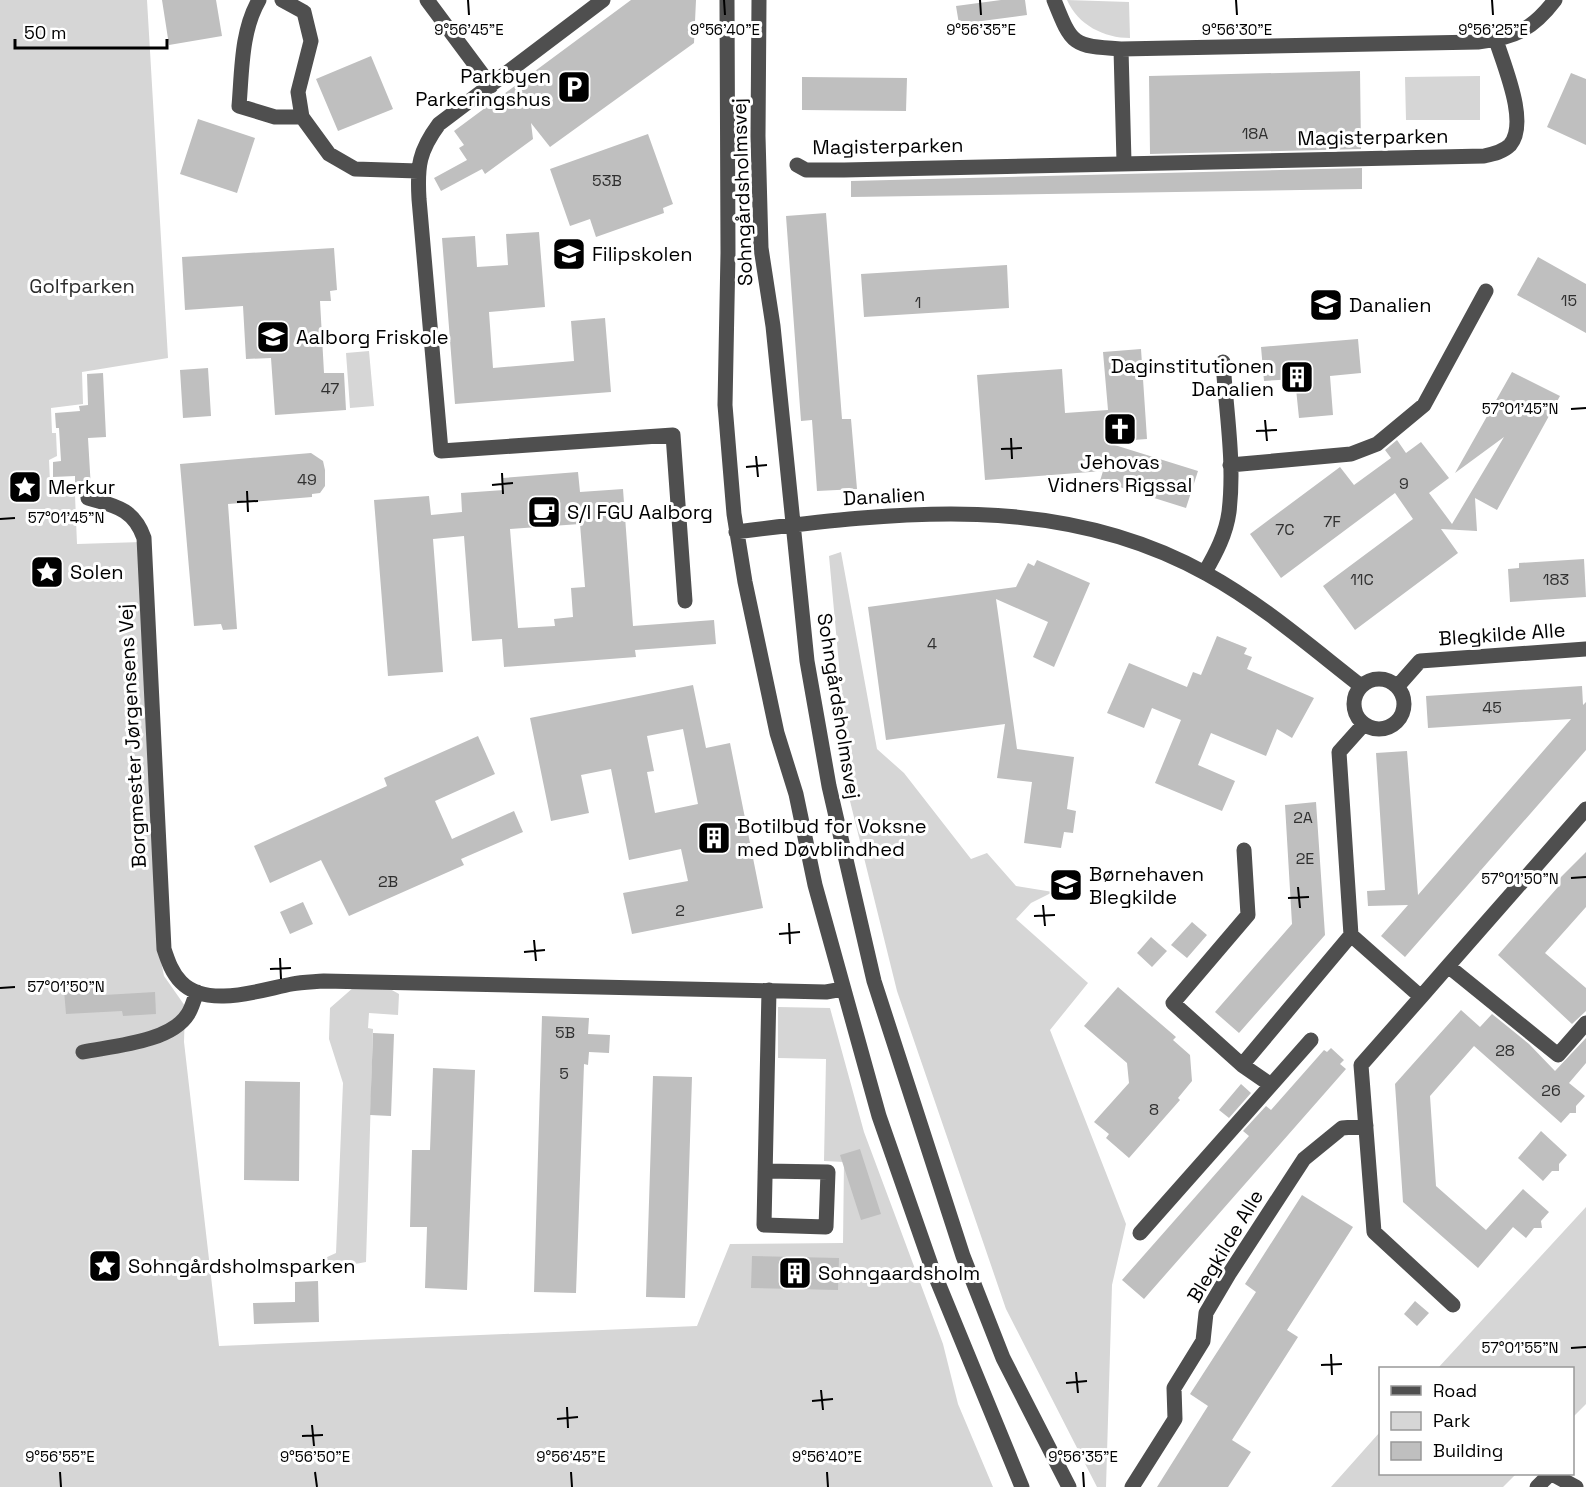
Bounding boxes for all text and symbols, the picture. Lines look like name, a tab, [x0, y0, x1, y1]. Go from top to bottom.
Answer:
scale bar	[15, 12, 166, 50]
text: 9°56'45"E	[434, 20, 504, 39]
text: 9°56'40"E	[690, 20, 760, 39]
text: 9°56'35"E	[946, 20, 1016, 39]
text: 9°56'30"E	[1202, 20, 1272, 39]
text: 9°56'25"E	[1458, 20, 1528, 39]
text: 50 m	[24, 21, 66, 44]
place label: Parkbyen Parkeringshus	[415, 63, 551, 112]
parking icon: Parkbyen Parkeringshus	[556, 69, 592, 105]
street label: Sohngårdsholmsvej	[726, 98, 758, 286]
house number: 18A	[1242, 123, 1268, 144]
street label: Magisterparken	[1297, 123, 1449, 151]
street label: Magisterparken	[812, 132, 964, 160]
house number: 53B	[592, 170, 622, 191]
school or university icon: Filipskolen	[551, 236, 587, 272]
place label: Filipskolen	[592, 241, 693, 267]
park label: Golfparken	[29, 273, 135, 299]
school or university icon: Danalien	[1308, 287, 1344, 323]
house number: 15	[1561, 290, 1577, 311]
house number: 1	[915, 292, 921, 313]
place label: Danalien	[1349, 292, 1431, 318]
school or university icon: Aalborg Friskole	[255, 319, 291, 355]
place label: Aalborg Friskole	[296, 324, 449, 350]
place label: Daginstitutionen Danalien	[1111, 353, 1274, 402]
building icon: Daginstitutionen Danalien	[1279, 359, 1315, 395]
house number: 47	[321, 378, 339, 399]
text: 57°01'45"N	[1482, 399, 1558, 418]
church icon: Jehovas Vidners Rigssal	[1102, 411, 1138, 447]
place label: Jehovas Vidners Rigssal	[1047, 449, 1193, 498]
place icon: Merkur	[7, 469, 43, 505]
house number: 49	[297, 469, 317, 490]
house number: 9	[1399, 473, 1409, 494]
place label: Merkur	[48, 474, 115, 500]
street label: Danalien	[842, 481, 926, 511]
cafe icon: S/I FGU Aalborg	[526, 494, 562, 530]
place label: S/I FGU Aalborg	[567, 499, 713, 525]
text: 57°01'45"N	[28, 508, 104, 527]
house number: 7F	[1323, 511, 1341, 532]
house number: 7C	[1275, 519, 1295, 540]
place icon: Solen	[29, 554, 65, 590]
place label: Solen	[70, 559, 124, 585]
house number: 11C	[1350, 569, 1374, 590]
house number: 183	[1543, 569, 1569, 590]
street label: Borgmester Jørgensens Vej	[112, 603, 152, 869]
street label: Sohngårdsholmsvej	[811, 611, 867, 801]
street label: Blegkilde Alle	[1438, 617, 1566, 651]
house number: 4	[927, 633, 937, 654]
house number: 45	[1482, 697, 1502, 718]
house number: 2A	[1293, 807, 1313, 828]
place label: Botilbud for Voksne med Døvblindhed	[737, 813, 927, 862]
building icon: Botilbud for Voksne med Døvblindhed	[696, 820, 732, 856]
house number: 2E	[1296, 848, 1314, 869]
place label: Børnehaven Blegkilde	[1089, 861, 1204, 910]
school or university icon: Børnehaven Blegkilde	[1048, 867, 1084, 903]
text: 57°01'50"N	[1481, 869, 1559, 888]
house number: 2B	[378, 871, 398, 892]
house number: 2	[675, 900, 685, 921]
text: 57°01'50"N	[27, 977, 105, 996]
house number: 5B	[555, 1022, 575, 1043]
house number: 28	[1495, 1040, 1515, 1061]
house number: 5	[559, 1063, 569, 1084]
house number: 26	[1541, 1080, 1561, 1101]
house number: 8	[1149, 1099, 1159, 1120]
street label: Blegkilde Alle	[1181, 1185, 1269, 1307]
place icon: Sohngårdsholmsparken	[87, 1248, 123, 1284]
place label: Sohngårdsholmsparken	[128, 1253, 356, 1279]
building icon: Sohngaardsholm	[777, 1255, 813, 1291]
place label: Sohngaardsholm	[818, 1260, 980, 1286]
text: 57°01'55"N	[1482, 1338, 1558, 1357]
legend	[1379, 1367, 1574, 1475]
text: Road	[1433, 1379, 1477, 1402]
text: Park	[1433, 1409, 1471, 1432]
text: Building	[1433, 1439, 1503, 1462]
text: 9°56'55"E	[25, 1447, 95, 1466]
text: 9°56'50"E	[280, 1447, 350, 1466]
text: 9°56'45"E	[536, 1447, 606, 1466]
text: 9°56'40"E	[792, 1447, 862, 1466]
text: 9°56'35"E	[1048, 1447, 1118, 1466]

